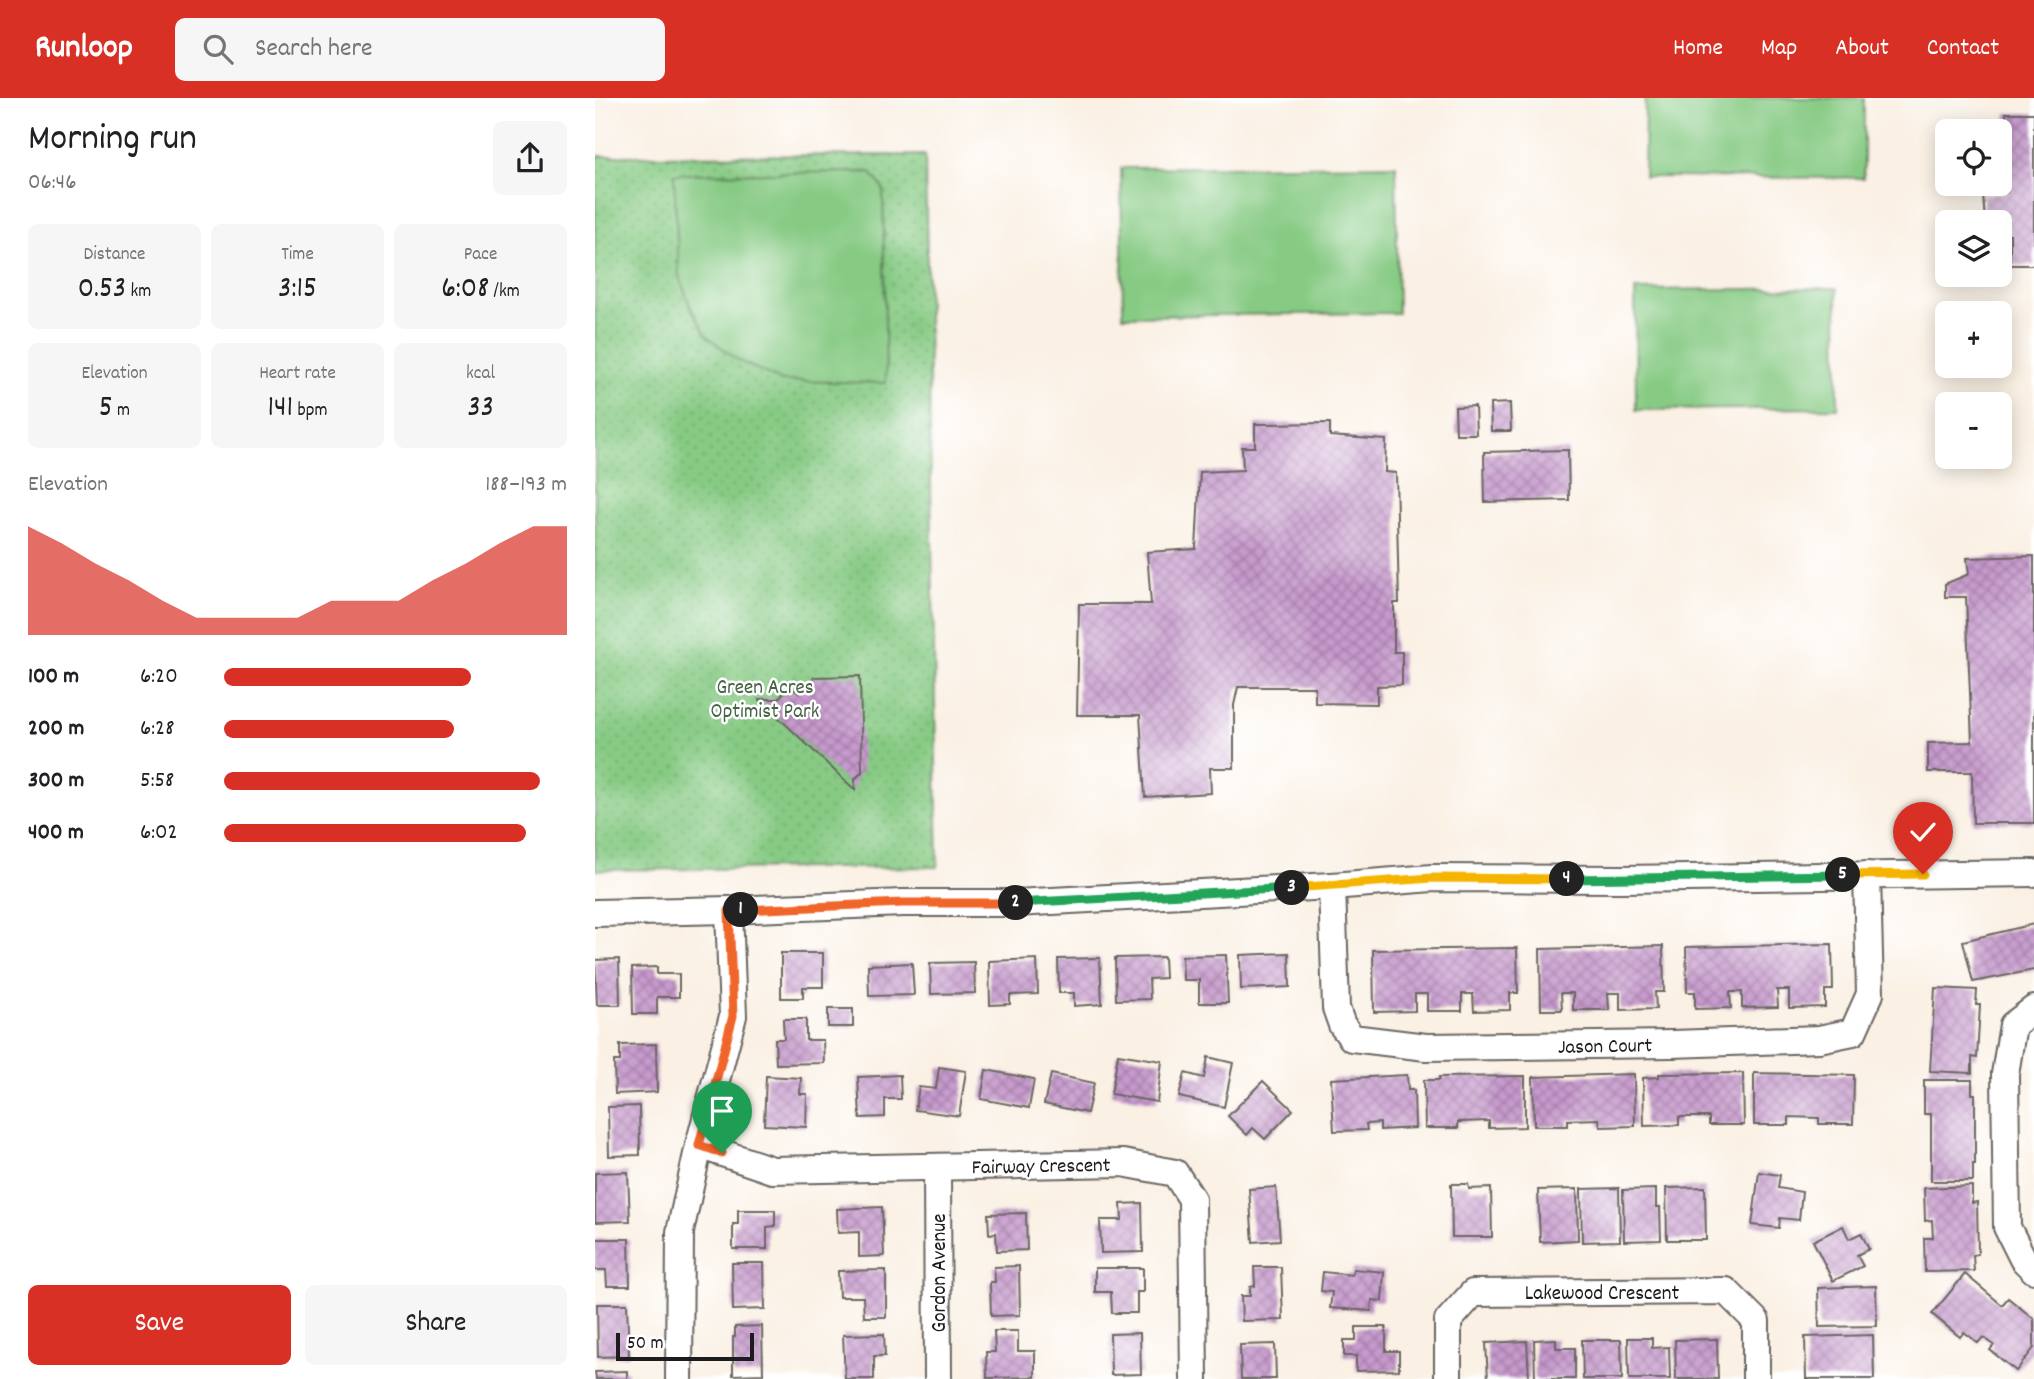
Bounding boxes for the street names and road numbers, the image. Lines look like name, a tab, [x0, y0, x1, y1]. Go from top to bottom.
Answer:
street label: Jason Court	[1558, 1032, 1653, 1064]
street label: Fairway Crescent	[971, 1152, 1111, 1184]
street label: Gordon Avenue	[926, 1214, 956, 1332]
street label: Lakewood Crescent	[1525, 1280, 1680, 1310]

